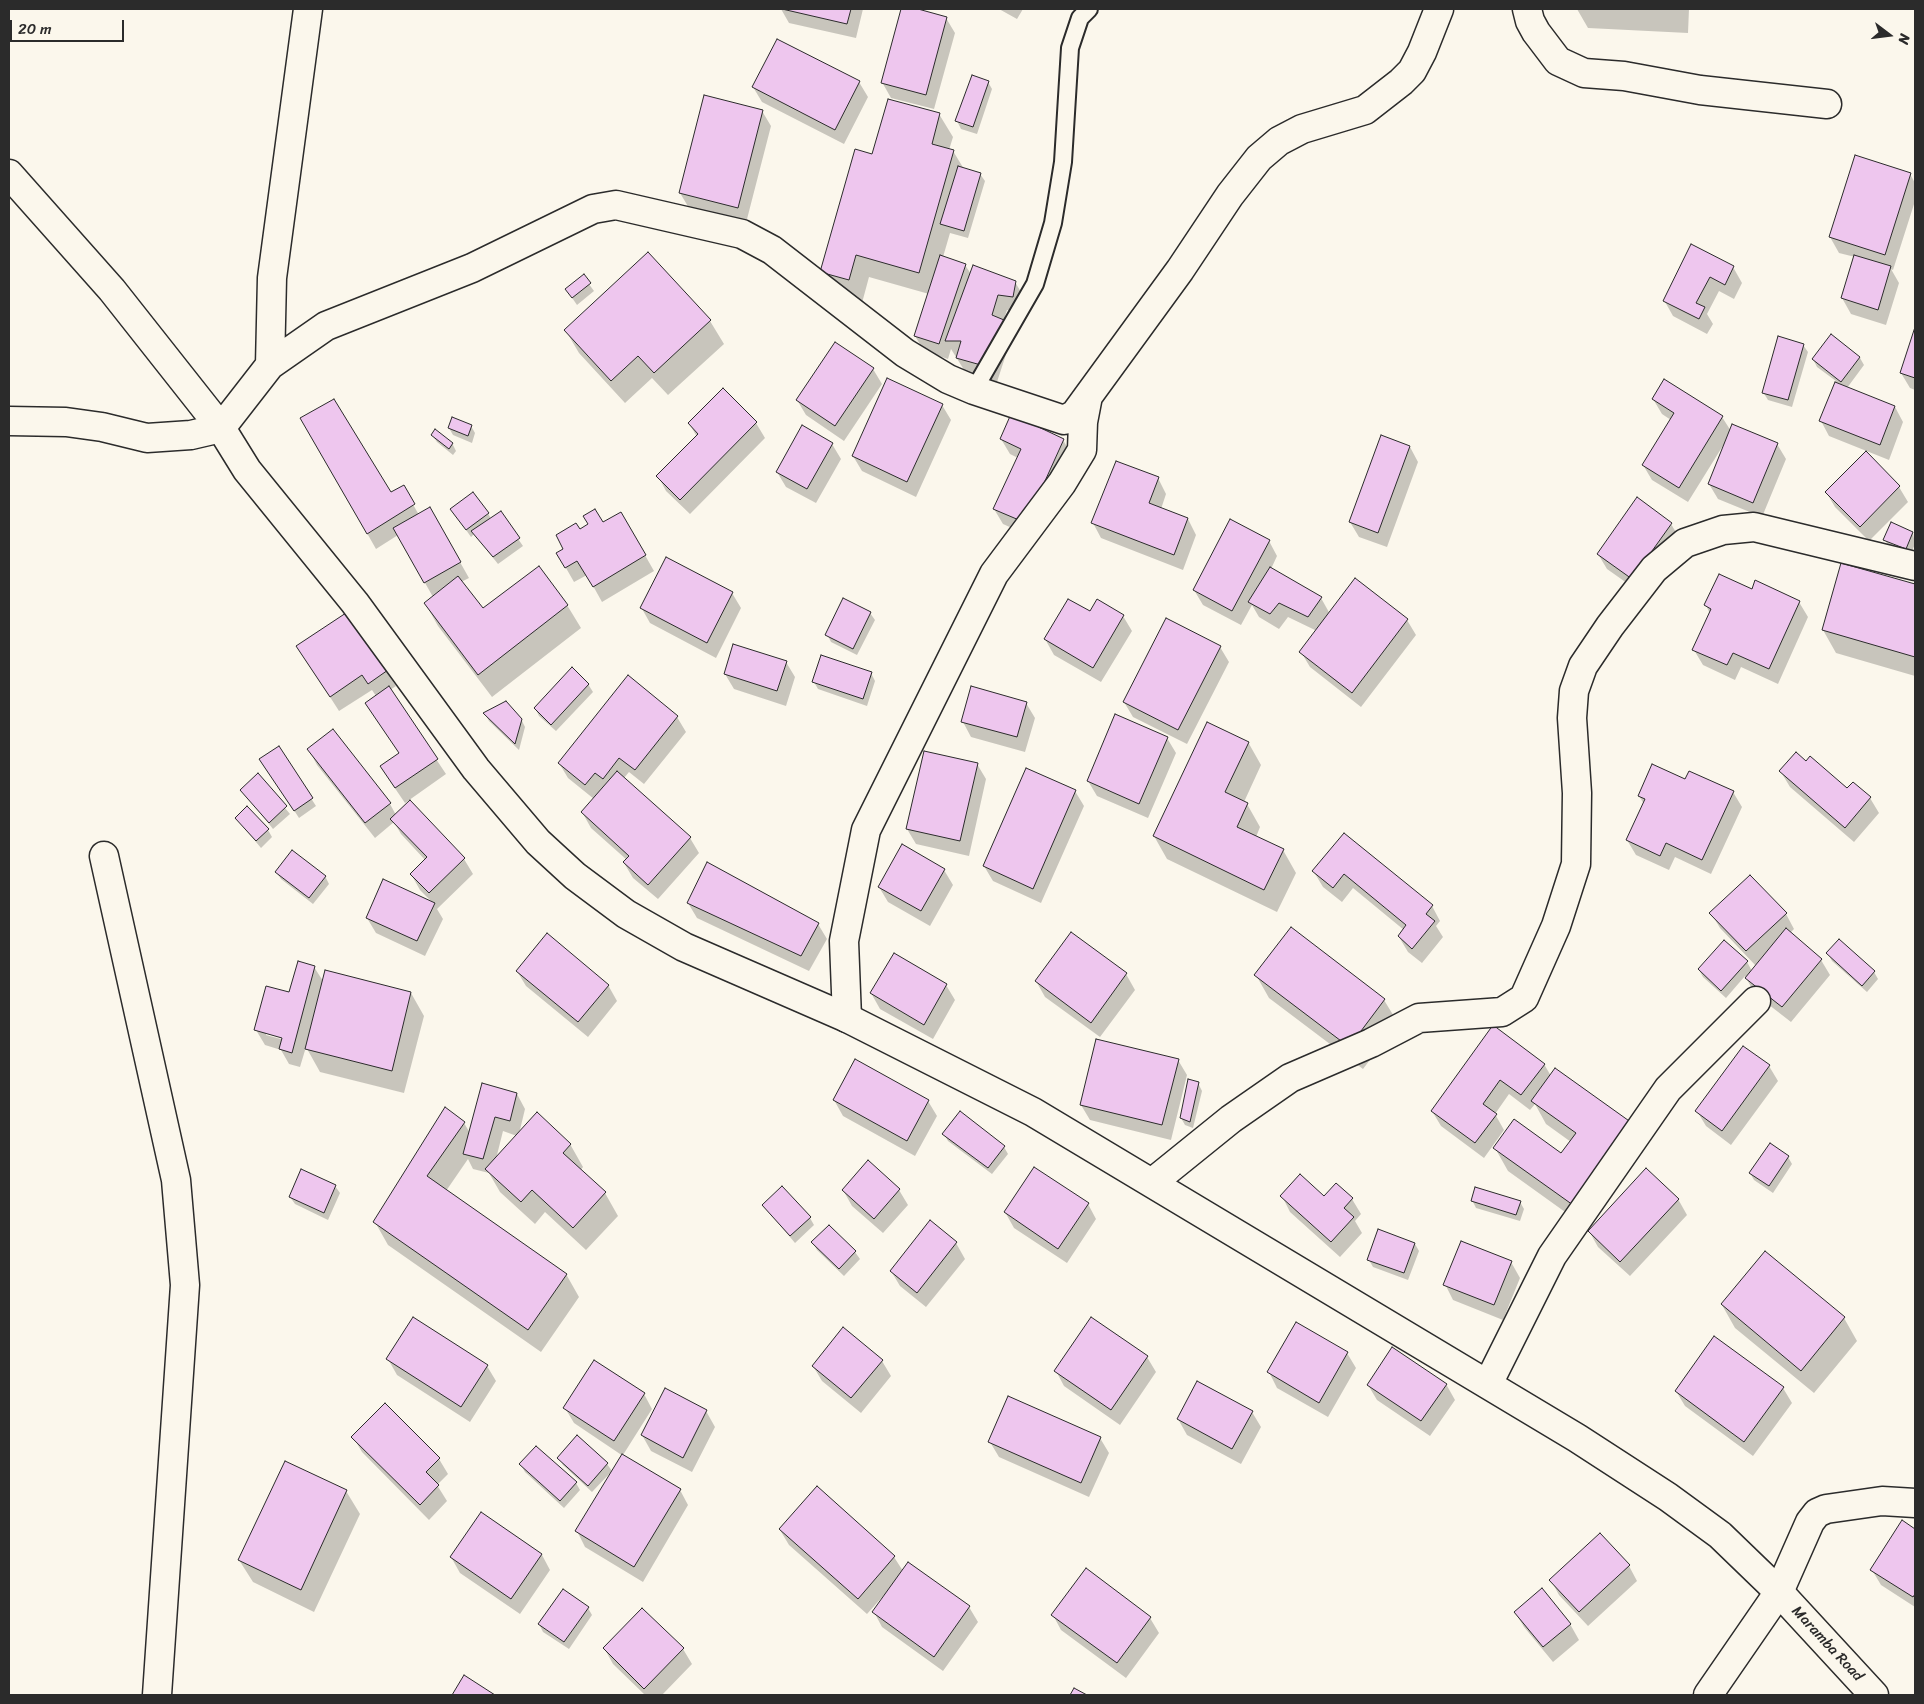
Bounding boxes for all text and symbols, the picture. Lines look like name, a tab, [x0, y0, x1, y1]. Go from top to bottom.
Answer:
scale bar	[12, 10, 126, 42]
north arrow	[1864, 10, 1914, 60]
text: 20 m	[18, 16, 52, 42]
text: N	[1891, 31, 1917, 47]
street label: Maramba Road	[1787, 1603, 1867, 1685]

